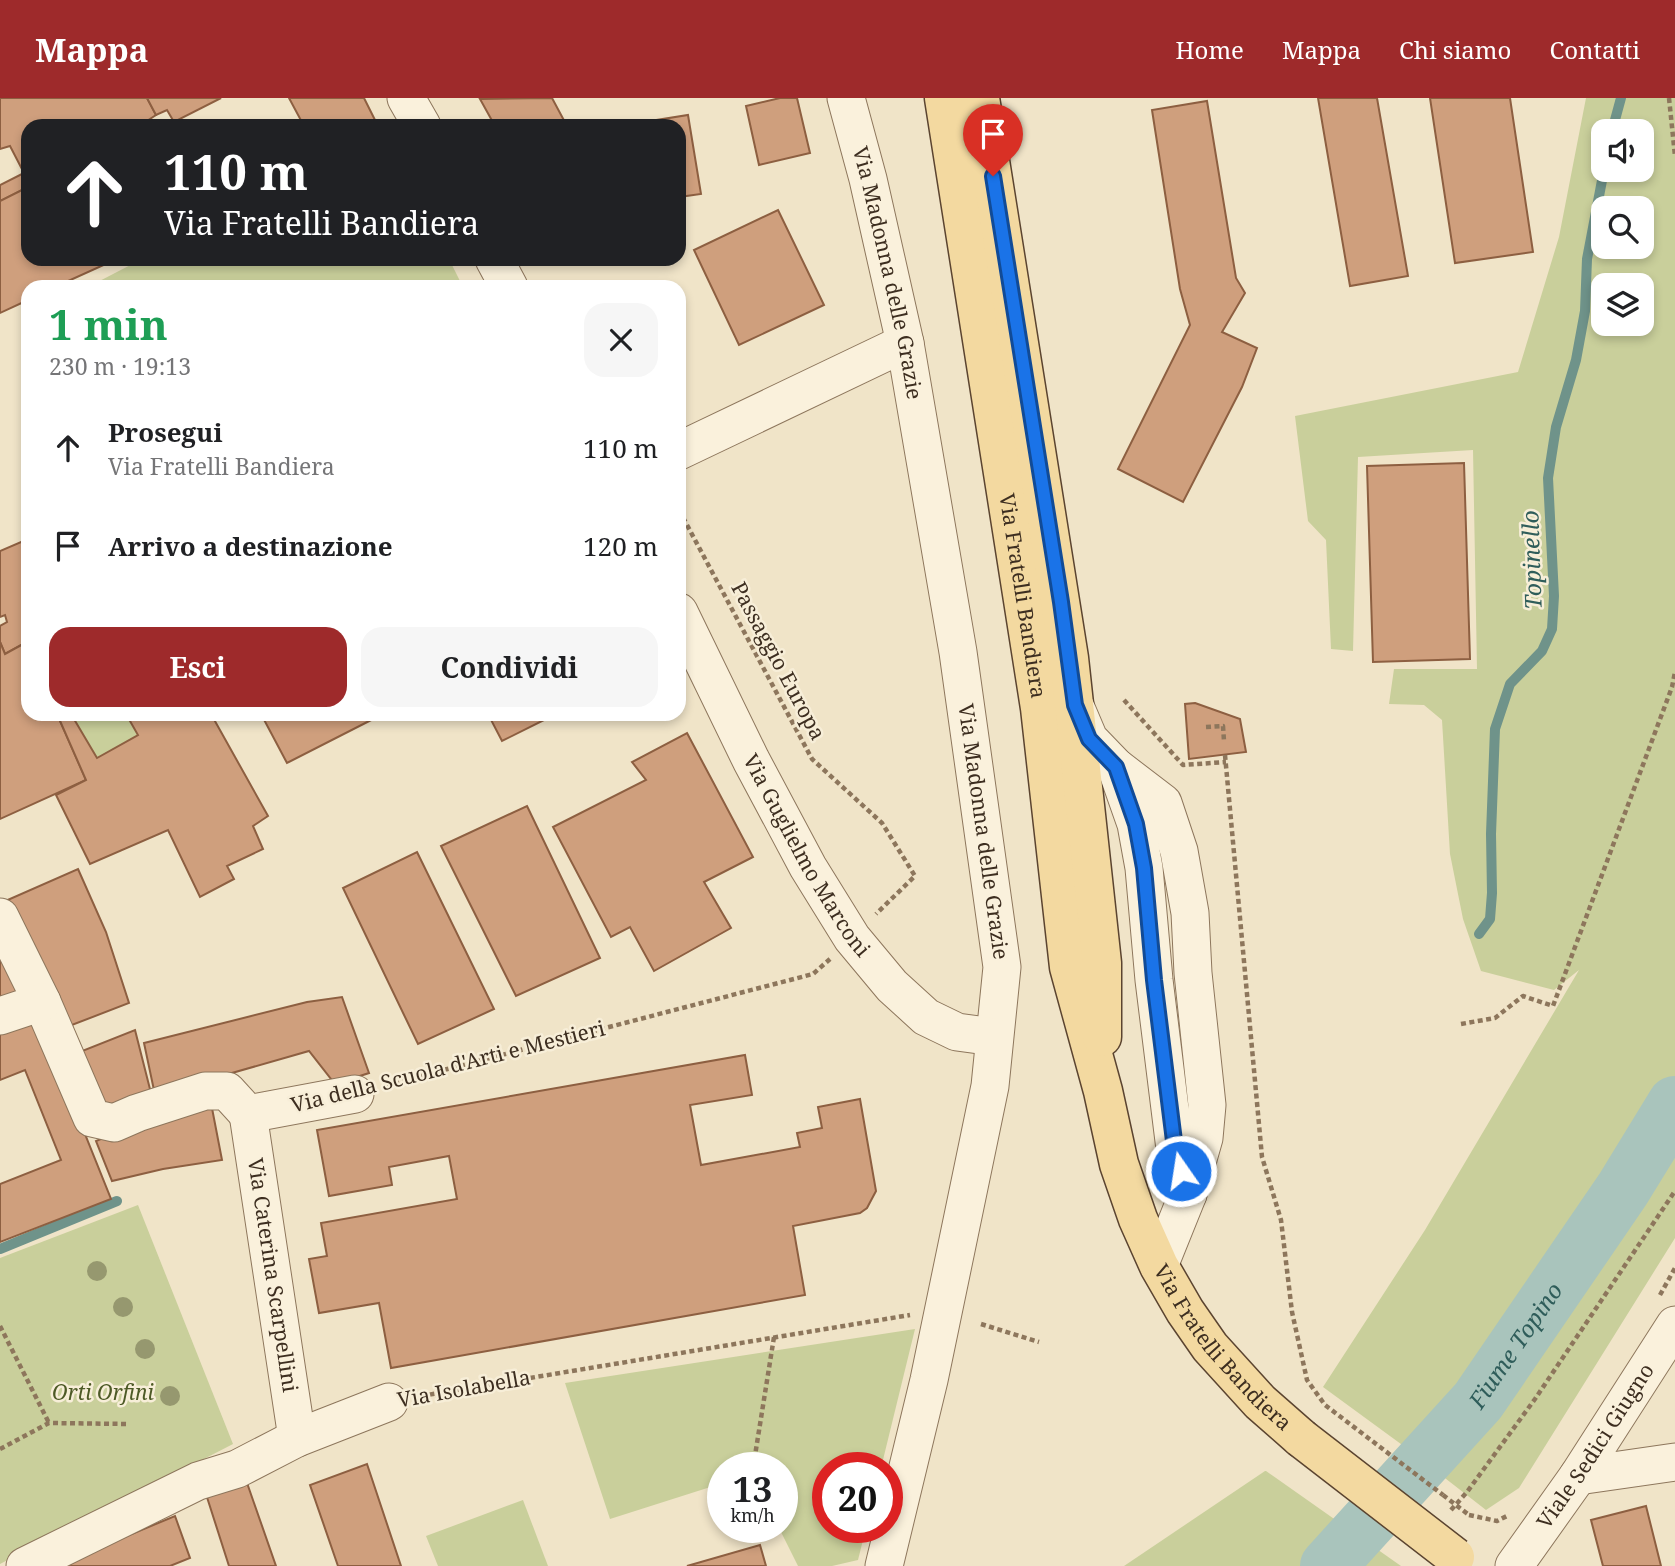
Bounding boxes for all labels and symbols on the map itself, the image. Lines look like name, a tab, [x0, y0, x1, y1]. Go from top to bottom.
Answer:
pin	[963, 104, 1023, 176]
street label: Via Madonna delle Grazie	[847, 143, 929, 401]
street label: Via Fratelli Bandiera	[993, 491, 1053, 700]
water label: Topinello	[1513, 510, 1549, 610]
street label: Passaggio Europa	[725, 577, 832, 744]
street label: Via Madonna delle Grazie	[952, 702, 1016, 961]
street label: Via Guglielmo Marconi	[737, 749, 877, 963]
street label: Via della Scuola d'Arti e Mestieri	[288, 1013, 608, 1119]
position arrow	[1144, 1134, 1218, 1208]
street label: Via Caterina Scarpellini	[242, 1156, 305, 1394]
street label: Via Fratelli Bandiera	[1148, 1259, 1298, 1436]
water label: Fiume Topino	[1460, 1276, 1569, 1415]
street label: Viale Sedici Giugno	[1530, 1358, 1660, 1534]
street label: Via Isolabella	[395, 1363, 533, 1414]
park label: Orti Orfini	[52, 1378, 155, 1406]
speed limit sign: 20	[812, 1452, 903, 1543]

